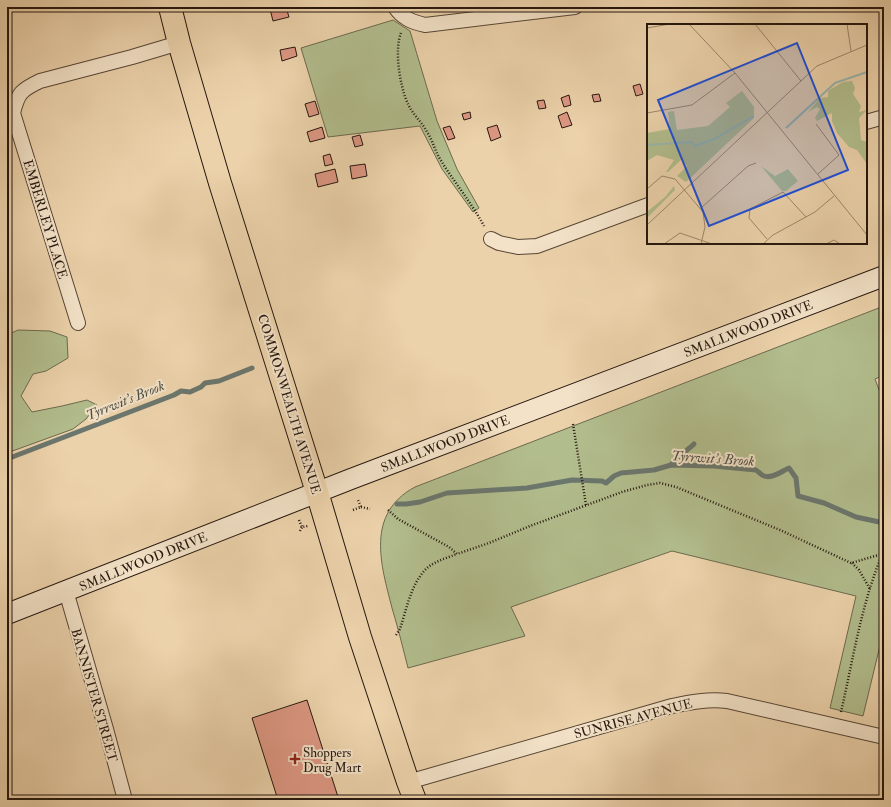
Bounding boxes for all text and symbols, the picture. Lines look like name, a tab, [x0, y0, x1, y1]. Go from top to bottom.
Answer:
inset map	[647, 24, 867, 244]
street label: EMBERLEY PLACE	[19, 158, 71, 281]
street label: SMALLWOOD DRIVE	[682, 297, 815, 361]
street label: COMMONWEALTH AVENUE	[254, 312, 324, 496]
water label: Tyrrwit's Brook	[84, 377, 167, 424]
street label: SMALLWOOD DRIVE	[379, 412, 512, 476]
water label: Tyrrwit's Brook	[671, 447, 755, 470]
street label: SMALLWOOD DRIVE	[77, 529, 210, 595]
street label: BANNISTER STREET	[67, 627, 121, 764]
street label: SUNRISE AVENUE	[572, 696, 694, 742]
place label: Shoppers Drug Mart	[303, 745, 361, 776]
marker: Shoppers Drug Mart	[290, 754, 300, 764]

